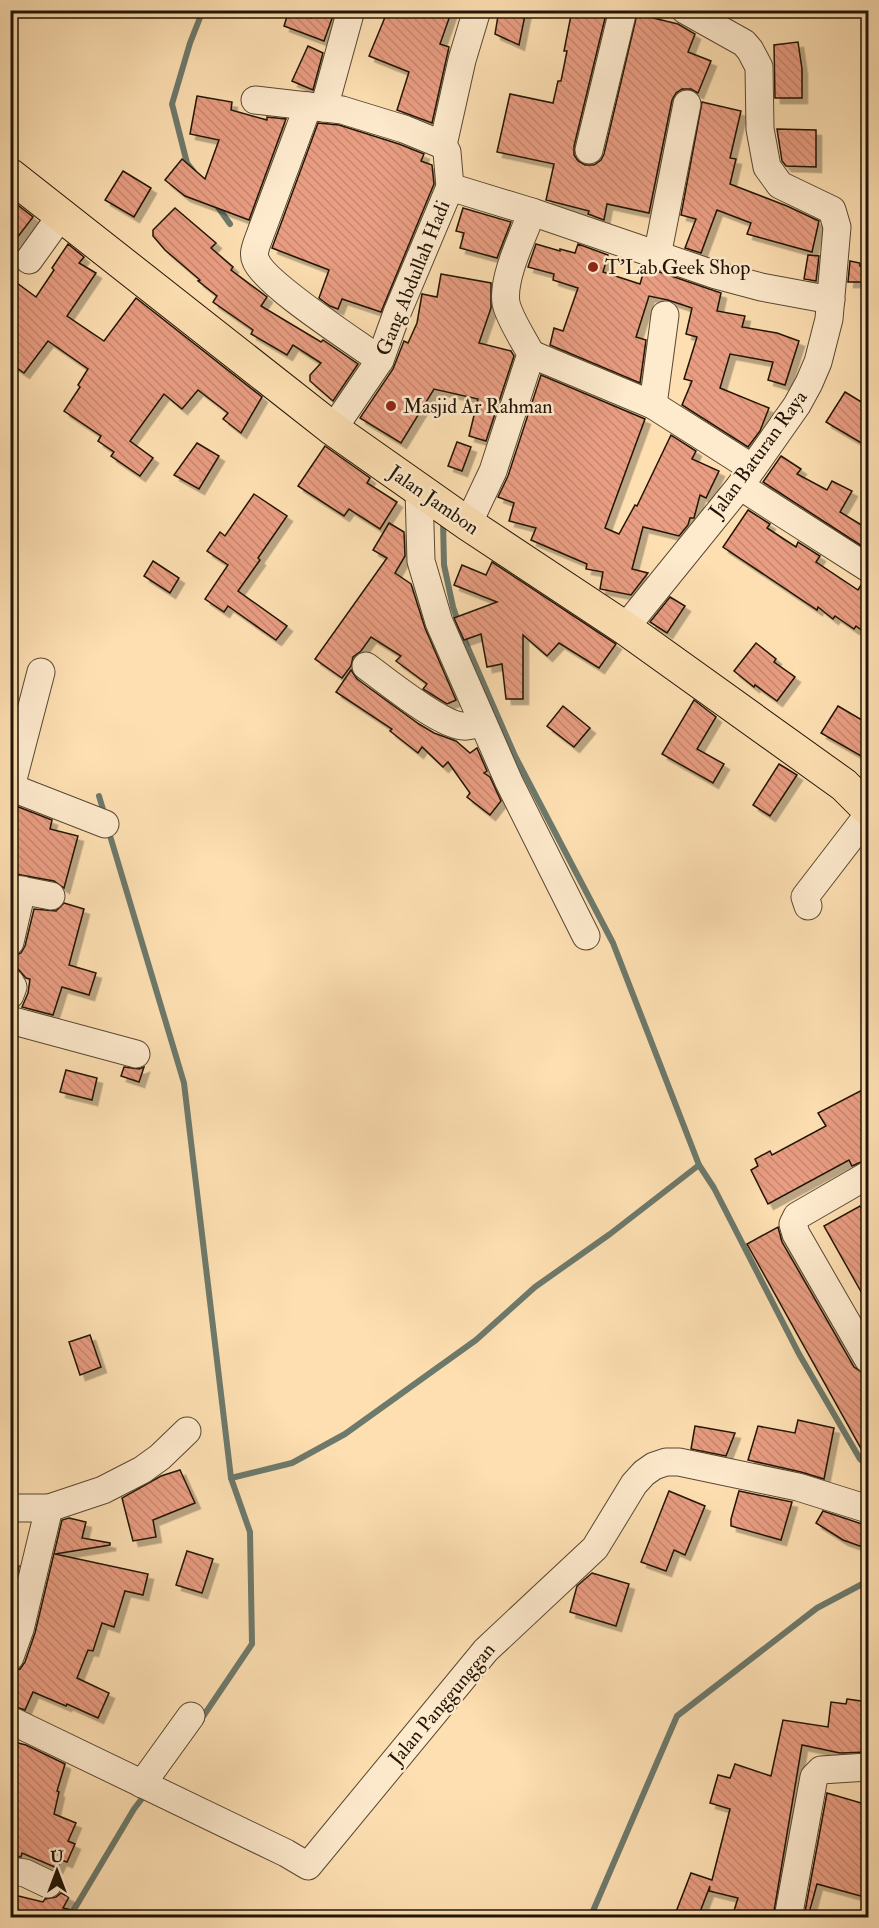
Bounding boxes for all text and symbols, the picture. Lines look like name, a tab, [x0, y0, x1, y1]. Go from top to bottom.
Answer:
street label: Gang Abdullah Hadi	[370, 197, 456, 359]
place label: T'Lab Geek Shop	[605, 255, 750, 281]
marker: T'Lab Geek Shop	[586, 260, 600, 274]
street label: Jalan Baturan Raya	[703, 385, 813, 523]
place label: Masjid Ar Rahman	[403, 394, 553, 419]
marker: Masjid Ar Rahman	[384, 399, 398, 413]
street label: Jalan Jambon	[383, 459, 484, 540]
street label: Jalan Panggunggan	[383, 1638, 501, 1771]
north arrow	[27, 1841, 87, 1901]
text: U	[50, 1847, 64, 1867]

